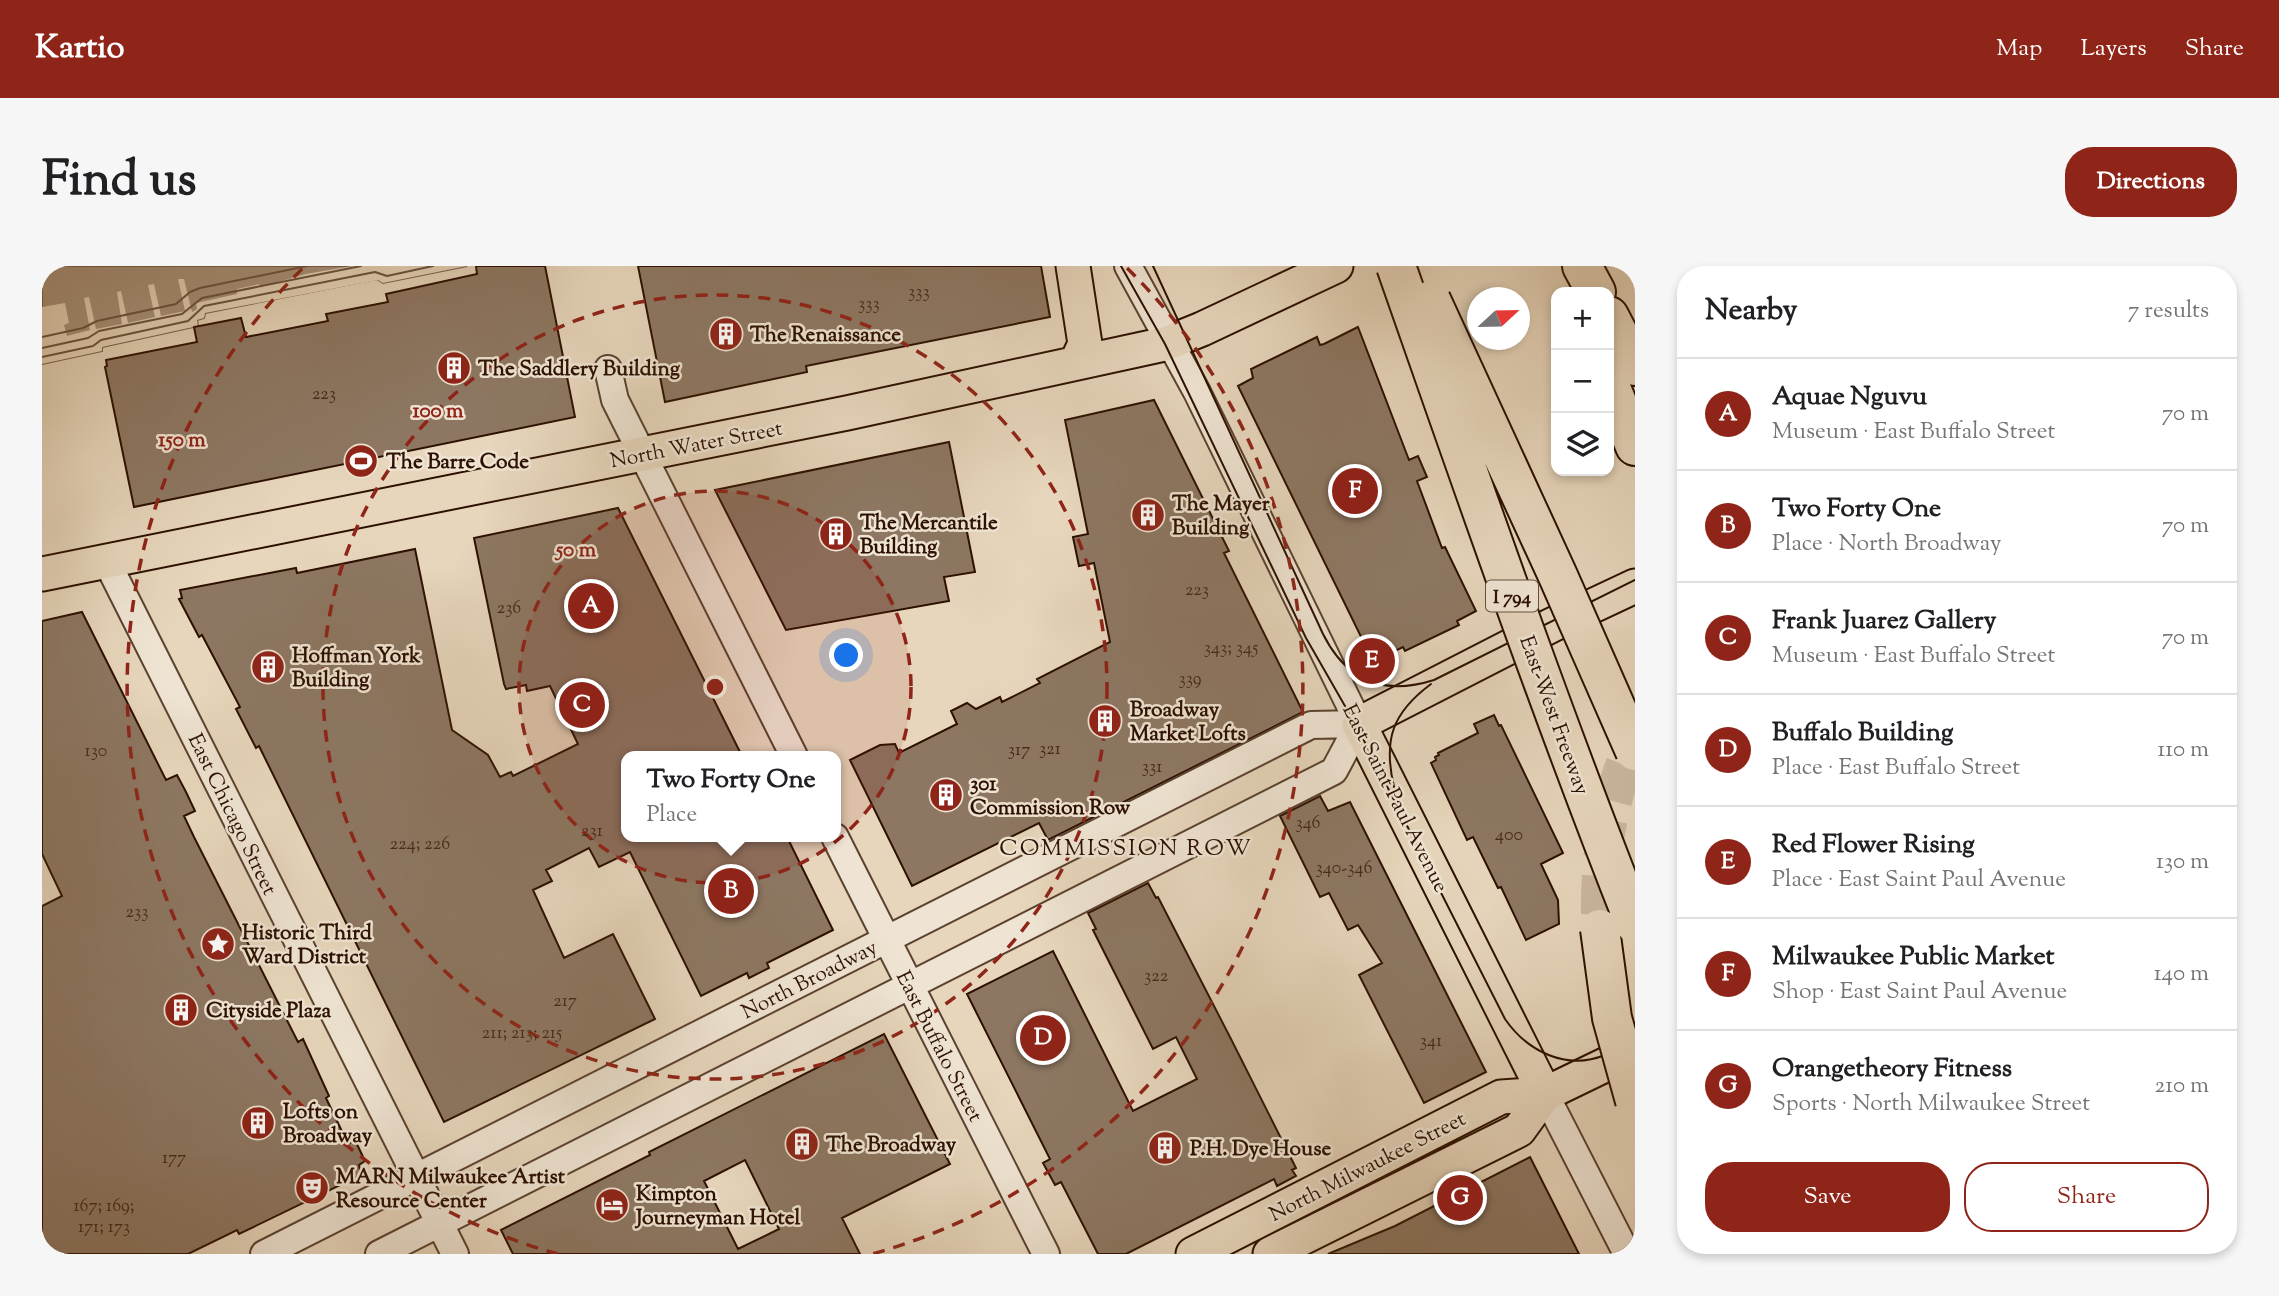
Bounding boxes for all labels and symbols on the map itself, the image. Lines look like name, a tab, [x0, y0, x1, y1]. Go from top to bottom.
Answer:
house number: 333	[908, 280, 930, 306]
north arrow	[1467, 287, 1530, 350]
house number: 333	[858, 292, 880, 318]
building icon: The Renaissance	[707, 315, 745, 353]
place label: The Renaissance	[750, 321, 901, 351]
building icon: The Saddlery Building	[435, 349, 473, 387]
place label: The Saddlery Building	[478, 355, 681, 385]
house number: 223	[312, 382, 336, 408]
text: 100 m	[413, 397, 464, 427]
street label: North Water Street	[608, 415, 785, 477]
text: 150 m	[158, 426, 206, 456]
sports icon: The Barre Code	[342, 442, 380, 480]
place label: The Barre Code	[386, 448, 529, 478]
pin: F	[1332, 465, 1378, 517]
place label: The Mayer Building	[1172, 490, 1270, 544]
building icon: The Mayer Building	[1129, 496, 1167, 534]
place label: The Mercantile Building	[860, 509, 998, 563]
building icon: The Mercantile Building	[817, 515, 855, 553]
text: 50 m	[554, 536, 597, 566]
house number: 223	[1185, 578, 1209, 604]
pin: A	[568, 580, 614, 632]
road number: I 794	[1486, 580, 1538, 612]
house number: 236	[497, 596, 521, 622]
street label: East-West Freeway	[1510, 632, 1596, 800]
pin: E	[1349, 635, 1395, 687]
house number: 343; 345	[1204, 636, 1258, 662]
your location	[829, 638, 863, 672]
place label: Hoffman York Building	[292, 642, 421, 696]
building icon: Hoffman York Building	[249, 648, 287, 686]
house number: 339	[1178, 667, 1202, 693]
centre of rings	[703, 675, 727, 699]
pin: C	[559, 679, 605, 731]
place label: Broadway Market Lofts	[1130, 696, 1246, 750]
street label: East Saint Paul Avenue	[1334, 700, 1455, 898]
building icon: Broadway Market Lofts	[1086, 702, 1124, 740]
street label: East Chicago Street	[179, 729, 283, 901]
house number: 321	[1039, 737, 1061, 763]
house number: 317	[1008, 738, 1030, 764]
house number: 130	[85, 739, 107, 765]
house number: 331	[1142, 755, 1162, 781]
place label: 301 Commission Row	[970, 770, 1131, 824]
building icon: 301 Commission Row	[927, 776, 965, 814]
house number: 346	[1295, 811, 1321, 837]
house number: 231	[581, 819, 603, 845]
house number: 400	[1495, 823, 1523, 849]
house number: 224; 226	[390, 832, 450, 858]
district label: COMMISSION ROW	[999, 833, 1253, 866]
house number: 340-346	[1316, 856, 1373, 882]
pin: B	[708, 865, 754, 917]
house number: 233	[126, 900, 148, 926]
place label: Historic Third Ward District	[242, 919, 372, 973]
place icon: Historic Third Ward District	[199, 925, 237, 963]
street label: North Broadway	[737, 933, 884, 1028]
house number: 322	[1144, 964, 1169, 990]
street label: East Buffalo Street	[887, 966, 989, 1128]
house number: 217	[553, 989, 577, 1015]
building icon: Cityside Plaza	[162, 991, 200, 1029]
place label: Cityside Plaza	[206, 997, 331, 1027]
pin: D	[1020, 1012, 1066, 1064]
house number: 211; 213; 215	[482, 1021, 562, 1047]
house number: 341	[1420, 1029, 1442, 1055]
place label: Lofts on Broadway	[283, 1098, 373, 1152]
building icon: Lofts on Broadway	[239, 1104, 277, 1142]
street label: North Milwaukee Street	[1264, 1105, 1471, 1230]
building icon: The Broadway	[783, 1125, 821, 1163]
building icon: P.H. Dye House	[1146, 1129, 1184, 1167]
place label: The Broadway	[826, 1131, 957, 1161]
place label: P.H. Dye House	[1190, 1135, 1331, 1165]
house number: 177	[162, 1146, 186, 1172]
place label: MARN Milwaukee Artist Resource Center	[336, 1163, 566, 1217]
theatre icon: MARN Milwaukee Artist Resource Center	[293, 1169, 331, 1207]
pin: G	[1437, 1172, 1483, 1224]
place label: Kimpton Journeyman Hotel	[634, 1180, 800, 1234]
hotel icon: Kimpton Journeyman Hotel	[593, 1186, 631, 1224]
house number: 167; 169; 171; 173	[73, 1194, 135, 1241]

